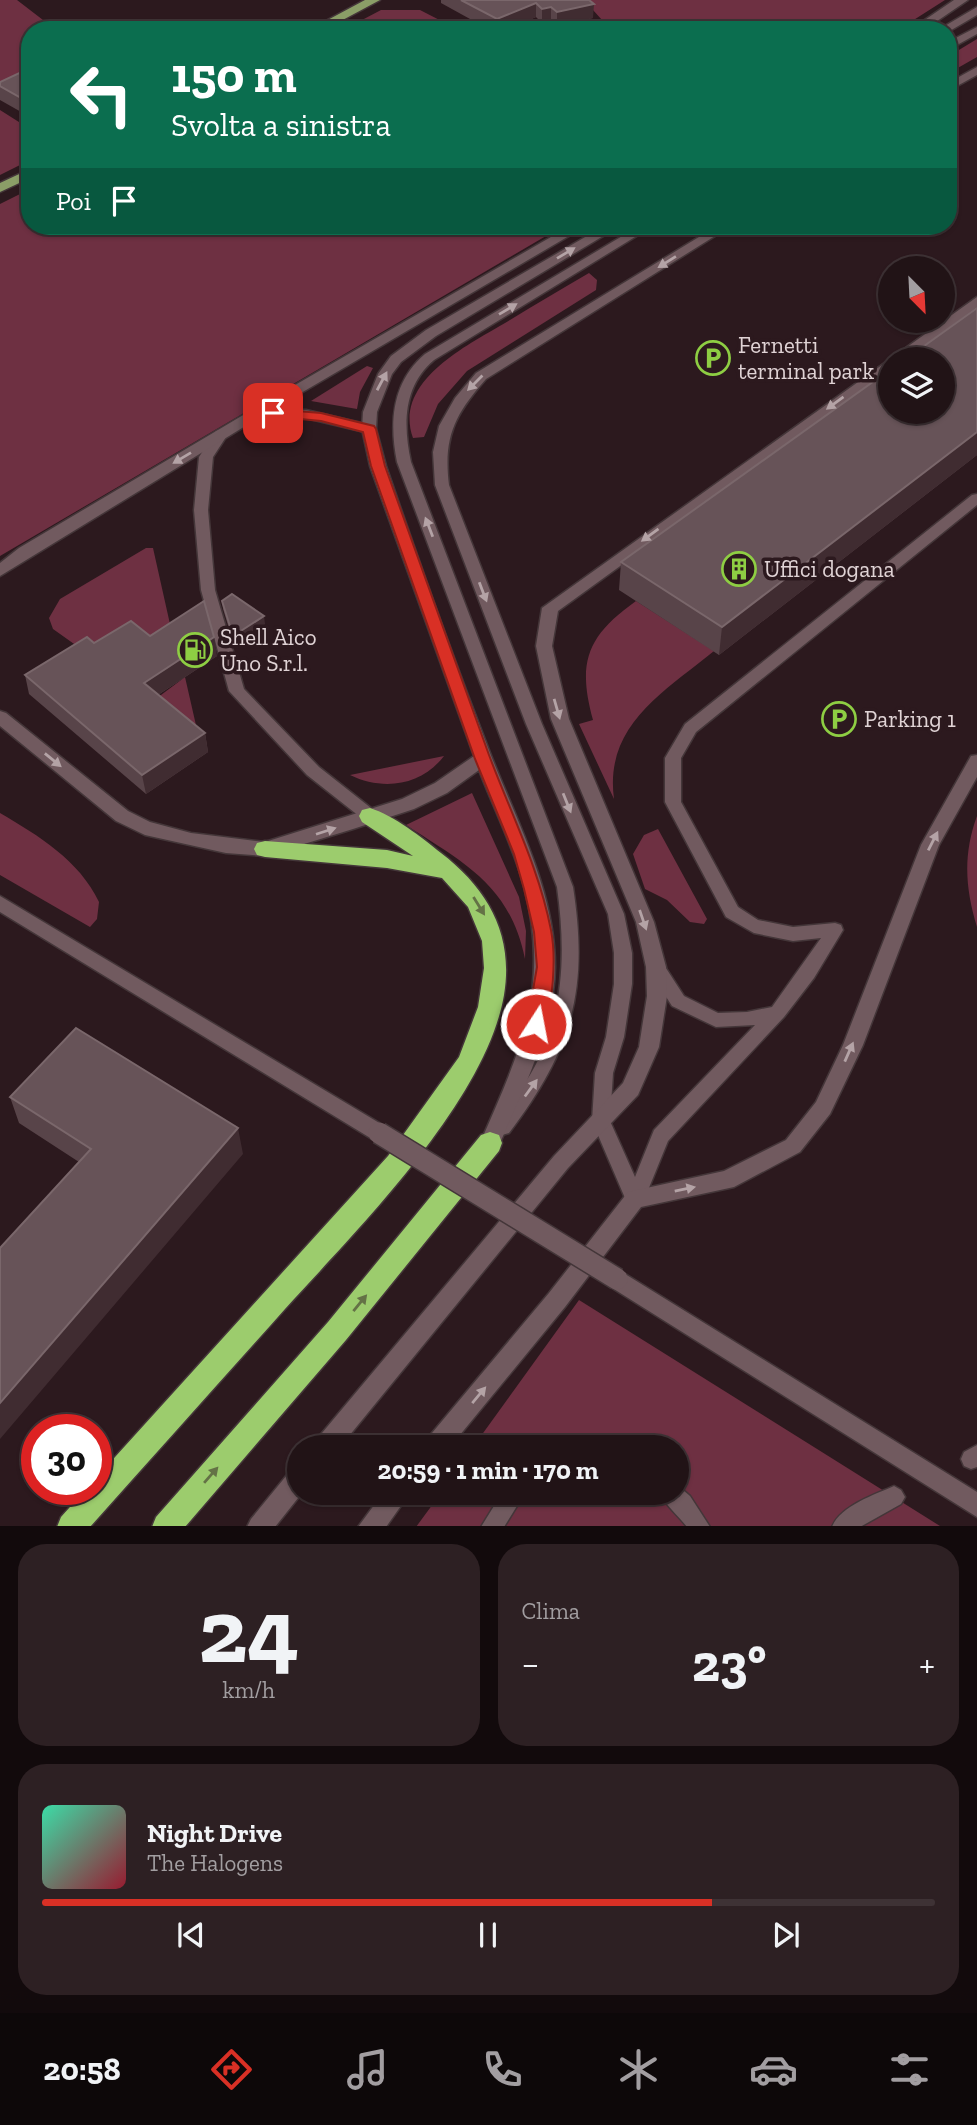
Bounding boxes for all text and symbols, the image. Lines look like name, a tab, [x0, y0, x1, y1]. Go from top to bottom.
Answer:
text: 150 m	[171, 46, 297, 105]
icon: left	[56, 49, 147, 140]
text: Svolta a sinistra	[171, 106, 391, 144]
icon: arrive	[105, 182, 143, 220]
text: Poi	[56, 185, 91, 217]
one-way arrow	[557, 247, 576, 259]
one-way arrow	[657, 255, 676, 268]
north arrow	[878, 256, 956, 332]
map controls	[878, 256, 955, 424]
one-way arrow	[498, 303, 518, 315]
place label: Fernetti terminal park	[738, 331, 874, 385]
parking icon: Fernetti terminal park	[694, 339, 732, 377]
button: layers	[878, 347, 955, 424]
one-way arrow	[376, 371, 387, 391]
one-way arrow	[467, 375, 484, 391]
pin	[243, 383, 303, 443]
icon: arrive	[254, 394, 292, 432]
one-way arrow	[826, 395, 844, 409]
one-way arrow	[172, 452, 191, 464]
one-way arrow	[423, 516, 434, 537]
one-way arrow	[641, 528, 660, 542]
building icon: Uffici dogana	[720, 550, 758, 588]
place label: Uffici dogana	[764, 555, 895, 583]
one-way arrow	[478, 582, 489, 603]
place label: Shell Aico Uno S.r.l.	[220, 623, 317, 677]
fuel station icon: Shell Aico Uno S.r.l.	[176, 631, 214, 669]
one-way arrow	[553, 699, 563, 720]
parking icon: Parking 1	[820, 700, 858, 738]
place label: Parking 1	[864, 705, 956, 733]
one-way arrow	[45, 752, 62, 767]
one-way arrow	[562, 793, 573, 814]
one-way arrow	[316, 825, 337, 836]
one-way arrow	[927, 831, 938, 851]
one-way arrow	[472, 896, 485, 915]
one-way arrow	[638, 909, 649, 930]
position arrow	[499, 987, 573, 1061]
one-way arrow	[843, 1042, 855, 1062]
one-way arrow	[523, 1079, 537, 1097]
one-way arrow	[674, 1183, 696, 1194]
one-way arrow	[352, 1295, 367, 1312]
one-way arrow	[471, 1386, 486, 1403]
speed limit sign: 30	[21, 1414, 112, 1505]
text: 20:59 · 1 min · 170 m	[377, 1454, 599, 1486]
one-way arrow	[203, 1466, 219, 1484]
text: 24	[198, 1576, 299, 1685]
text: Clima	[522, 1597, 580, 1625]
text: 23°	[692, 1632, 766, 1694]
text: −	[522, 1641, 539, 1687]
text: +	[919, 1641, 935, 1687]
text: km/h	[223, 1676, 275, 1704]
text: Night Drive	[147, 1817, 282, 1849]
text: The Halogens	[147, 1849, 283, 1877]
icon: previous	[172, 1916, 210, 1954]
icon: pause	[469, 1916, 507, 1954]
icon: next	[767, 1916, 805, 1954]
icon: directions	[207, 2045, 256, 2094]
icon: music	[343, 2045, 392, 2094]
icon: phone	[478, 2045, 527, 2094]
icon: climate	[614, 2045, 663, 2094]
icon: car	[749, 2045, 798, 2094]
icon: filters	[885, 2045, 934, 2094]
text: 20:58	[43, 2050, 121, 2088]

